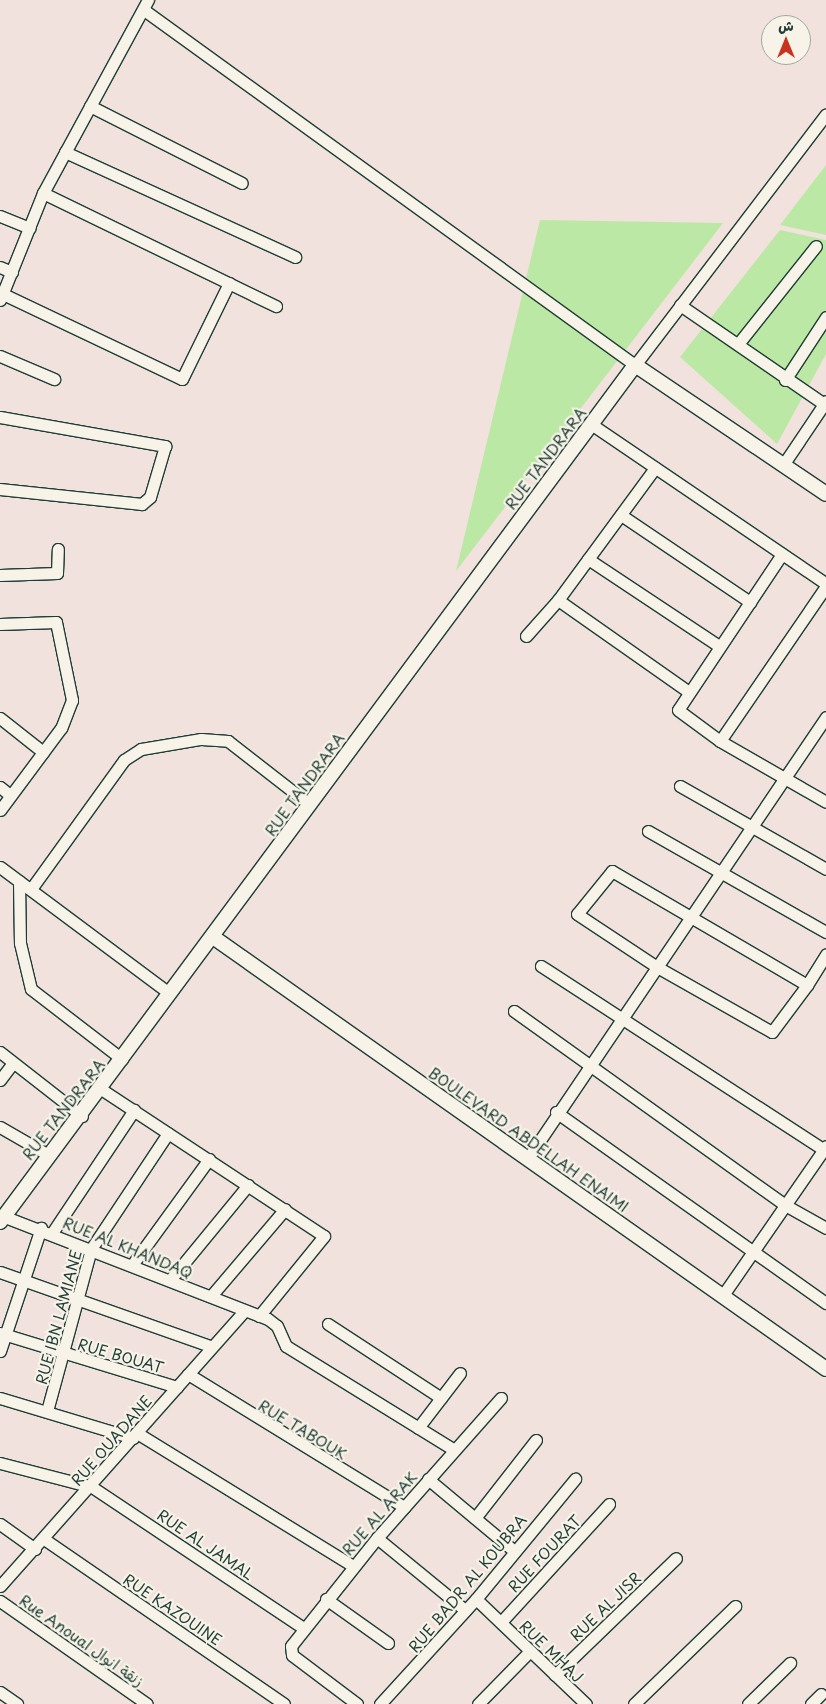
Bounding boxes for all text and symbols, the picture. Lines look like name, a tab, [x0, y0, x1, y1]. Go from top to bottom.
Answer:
north arrow	[761, 15, 811, 65]
text: ش	[778, 15, 794, 36]
street label: RUE TANDRARA	[500, 403, 590, 513]
street label: RUE TANDRARA	[260, 728, 348, 840]
street label: RUE TANDRARA	[17, 1054, 109, 1164]
street label: BOULEVARD ABDELLAH ENAIMI	[426, 1063, 632, 1215]
street label: RUE AL KHANDAQ	[60, 1212, 196, 1282]
street label: RUE IBN LAMIANE	[31, 1247, 85, 1387]
street label: RUE BOUAT	[75, 1334, 167, 1376]
street label: RUE OUADANE	[66, 1391, 156, 1489]
street label: RUE TABOUK	[255, 1395, 351, 1463]
street label: RUE AL ARAK	[337, 1467, 421, 1559]
street label: RUE AL JAMAL	[153, 1504, 259, 1584]
street label: RUE BADR AL KOUBRA	[403, 1510, 531, 1656]
street label: RUE FOURAT	[503, 1510, 585, 1596]
street label: RUE AL JISR	[565, 1567, 645, 1645]
street label: RUE KAZOUINE	[119, 1569, 227, 1649]
street label: Rue Anoual زنقة انوال	[16, 1590, 148, 1690]
street label: RUE MHAJ	[516, 1616, 588, 1686]

